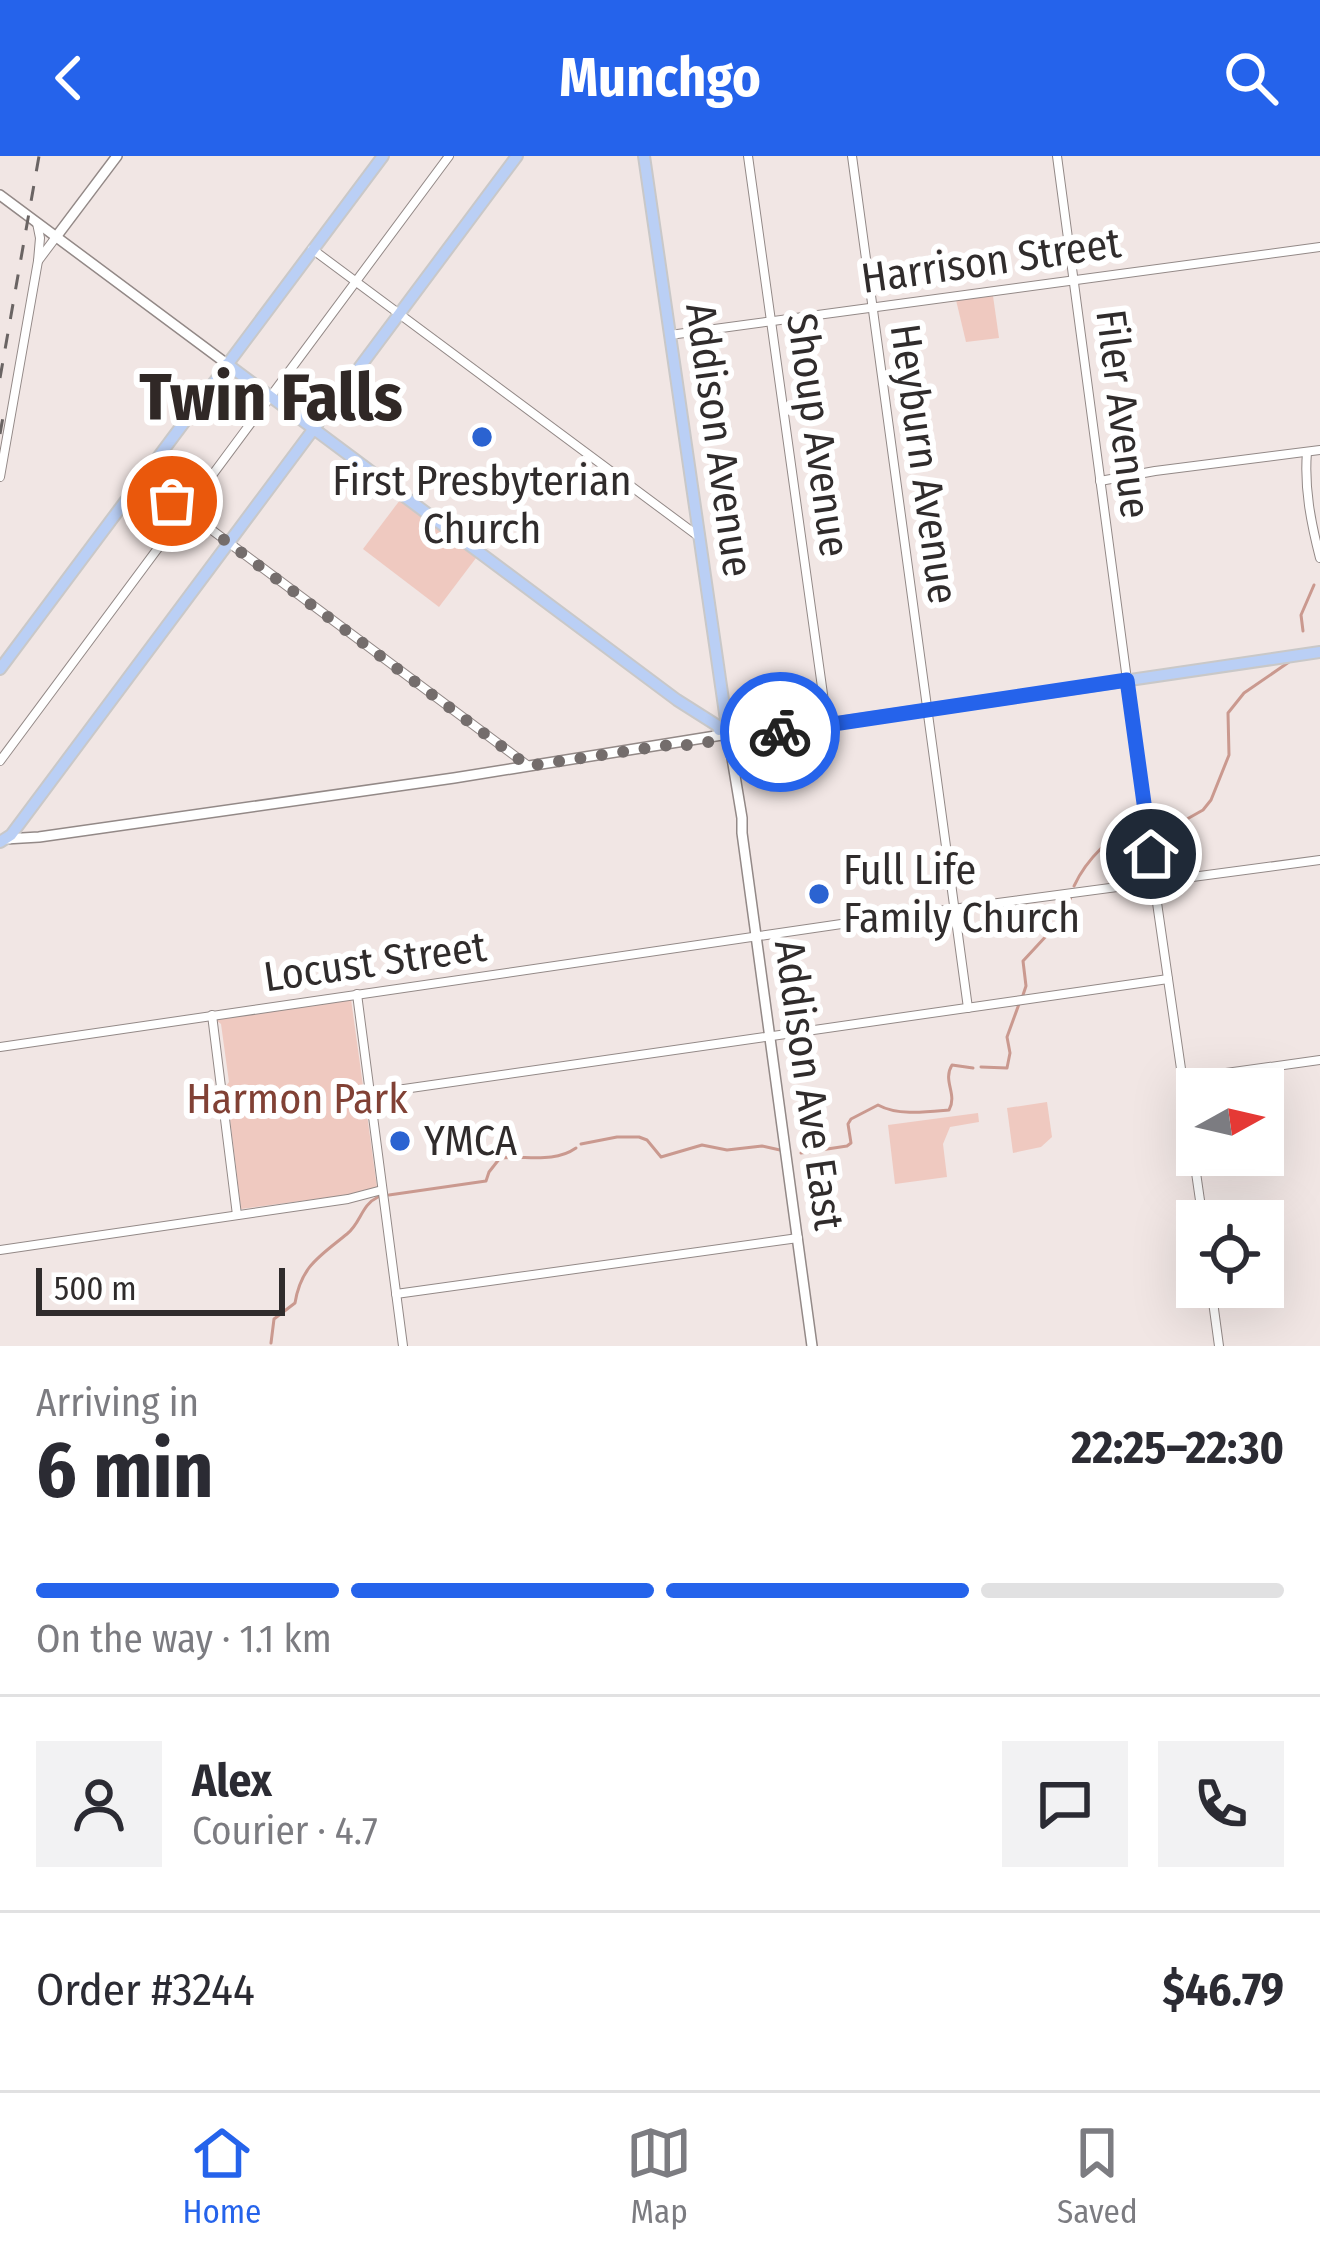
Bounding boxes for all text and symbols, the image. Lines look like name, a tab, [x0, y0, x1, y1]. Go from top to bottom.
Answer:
icon: back	[36, 45, 102, 111]
icon: search	[1218, 45, 1284, 111]
text: Munchgo	[559, 46, 761, 110]
street label: Harrison Street	[858, 218, 1124, 304]
street label: Addison Avenue	[675, 300, 763, 580]
street label: Filer Avenue	[1085, 307, 1161, 521]
street label: Shoup Avenue	[776, 310, 860, 560]
street label: Heyburn Avenue	[880, 321, 968, 607]
district label: Twin Falls	[139, 358, 403, 437]
marker: First Presbyterian Church	[469, 424, 495, 450]
pin	[121, 450, 223, 552]
place label: First Presbyterian Church	[332, 456, 632, 554]
icon: bag	[139, 468, 205, 534]
courier	[720, 672, 840, 792]
icon: bike	[747, 699, 813, 765]
pin	[1100, 803, 1202, 905]
icon: home	[1118, 821, 1184, 887]
place label: Full Life Family Church	[843, 845, 1080, 943]
marker: Full Life Family Church	[806, 881, 832, 907]
street label: Locust Street	[261, 922, 490, 1002]
street label: Addison Ave East	[764, 937, 854, 1233]
north arrow	[1176, 1068, 1284, 1176]
map controls	[1176, 1068, 1284, 1308]
park label: Harmon Park	[186, 1074, 408, 1124]
place label: YMCA	[424, 1116, 517, 1166]
marker: YMCA	[387, 1128, 413, 1154]
button: locate	[1176, 1200, 1284, 1308]
scale bar	[36, 1262, 285, 1315]
text: 500 m	[54, 1269, 137, 1309]
text: Arriving in	[36, 1380, 199, 1426]
text: 22:25–22:30	[1071, 1421, 1284, 1475]
text: 6 min	[36, 1424, 214, 1518]
text: On the way · 1.1 km	[36, 1616, 332, 1662]
button: person	[36, 1741, 162, 1867]
button: chat	[1002, 1741, 1128, 1867]
button: phone	[1158, 1741, 1284, 1867]
text: Alex	[192, 1754, 272, 1808]
text: Courier · 4.7	[192, 1808, 378, 1854]
text: Order #3244	[36, 1963, 255, 2017]
text: $46.79	[1163, 1963, 1284, 2017]
tab: Home	[182, 2120, 261, 2232]
tab: Map	[626, 2120, 692, 2232]
tab: Saved	[1057, 2120, 1138, 2232]

